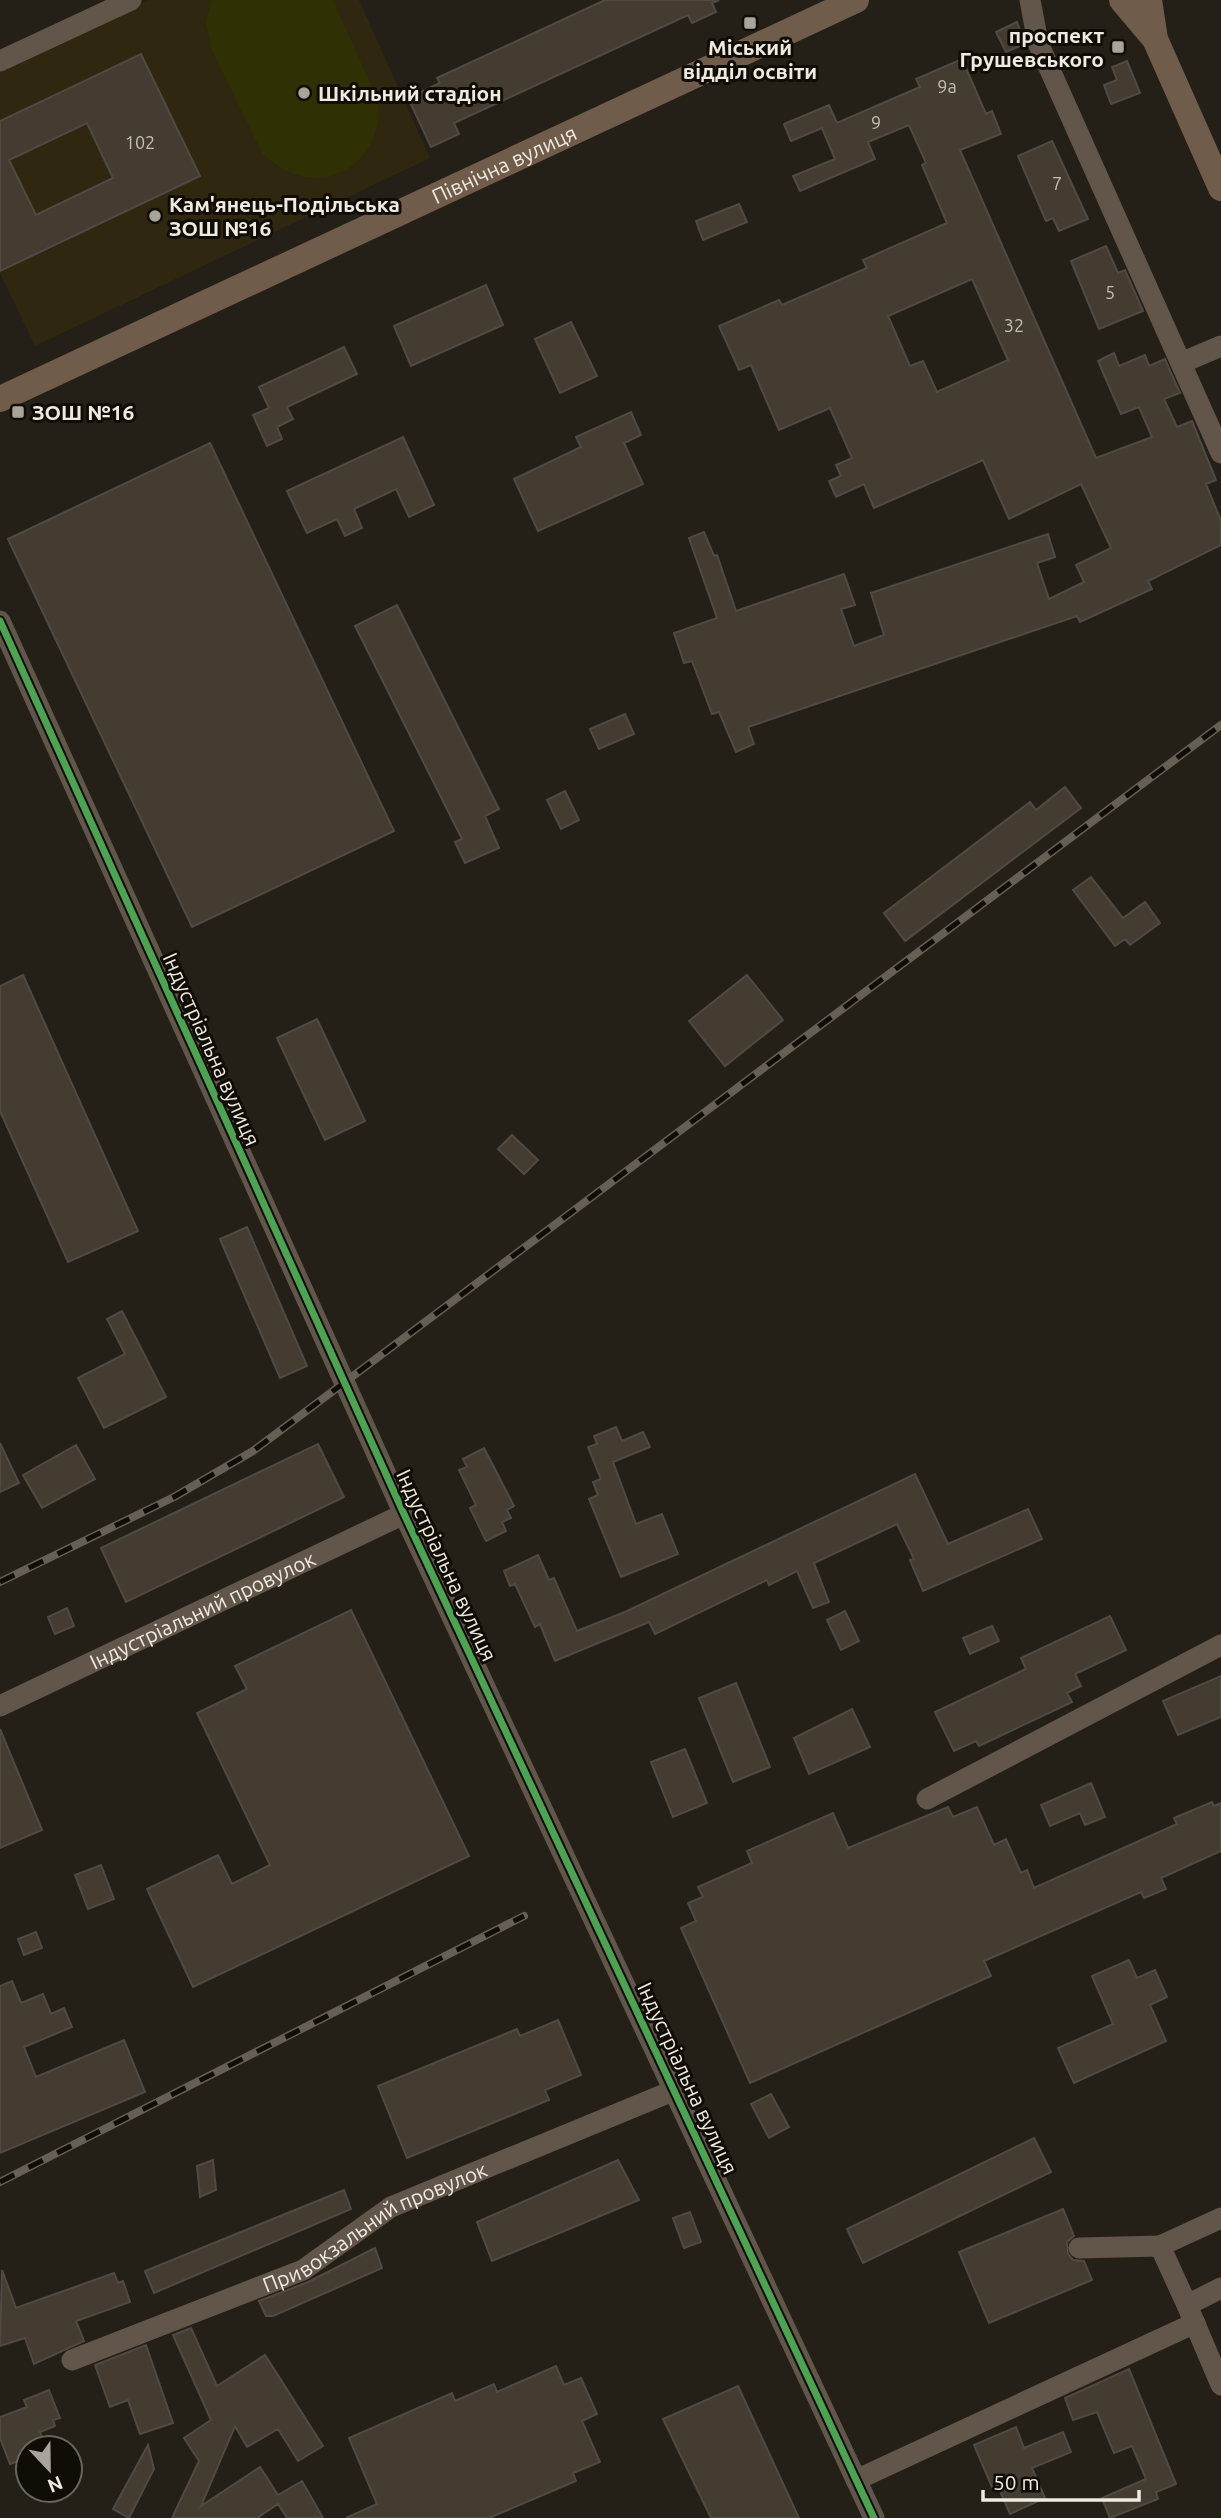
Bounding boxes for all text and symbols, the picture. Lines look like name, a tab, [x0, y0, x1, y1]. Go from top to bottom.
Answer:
marker: Міський відділ освіти	[742, 15, 758, 31]
place label: проспект Грушевського	[960, 23, 1104, 71]
place label: Міський відділ освіти	[683, 35, 817, 83]
marker: проспект Грушевського	[1110, 39, 1126, 55]
house number: 9а	[937, 76, 957, 96]
place label: Шкільний стадіон	[318, 81, 502, 105]
marker: Шкільний стадіон	[296, 85, 312, 101]
house number: 9	[871, 112, 881, 132]
street label: Північна вулиця	[428, 120, 580, 208]
house number: 102	[125, 132, 155, 152]
house number: 7	[1052, 173, 1062, 193]
place label: Кам'янець-Подільська ЗОШ №16	[169, 192, 400, 240]
marker: Кам'янець-Подільська ЗОШ №16	[147, 208, 163, 224]
house number: 5	[1105, 282, 1115, 302]
house number: 32	[1004, 315, 1024, 335]
place label: ЗОШ №16	[32, 400, 135, 424]
marker: ЗОШ №16	[10, 404, 26, 420]
street label: Індустріальна вулиця	[159, 949, 265, 1149]
street label: Індустріальна вулиця	[392, 1465, 502, 1665]
street label: Індустріальний провулок	[86, 1546, 319, 1674]
street label: Індустріальна вулиця	[633, 1978, 743, 2178]
street label: Привокзальний провулок	[259, 2157, 491, 2297]
north arrow	[14, 2434, 84, 2504]
scale bar	[983, 2458, 1139, 2502]
text: 50 m	[993, 2470, 1040, 2494]
text: N	[45, 2472, 66, 2498]

